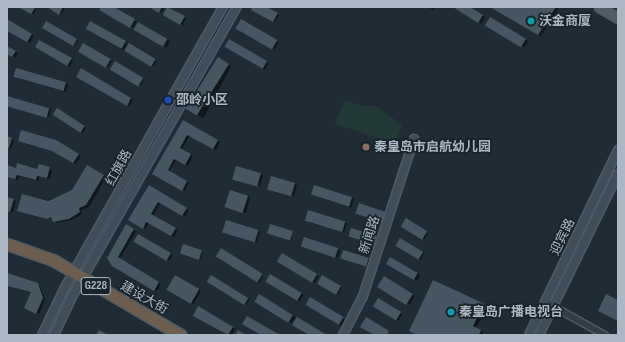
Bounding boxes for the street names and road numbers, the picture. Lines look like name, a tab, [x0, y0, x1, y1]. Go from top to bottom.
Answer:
street label: 红旗路	[103, 147, 135, 189]
street label: 新闻路	[357, 214, 383, 256]
street label: 迎宾路	[547, 216, 579, 258]
road number: G228	[80, 276, 112, 296]
street label: 建设大街	[118, 278, 170, 318]

